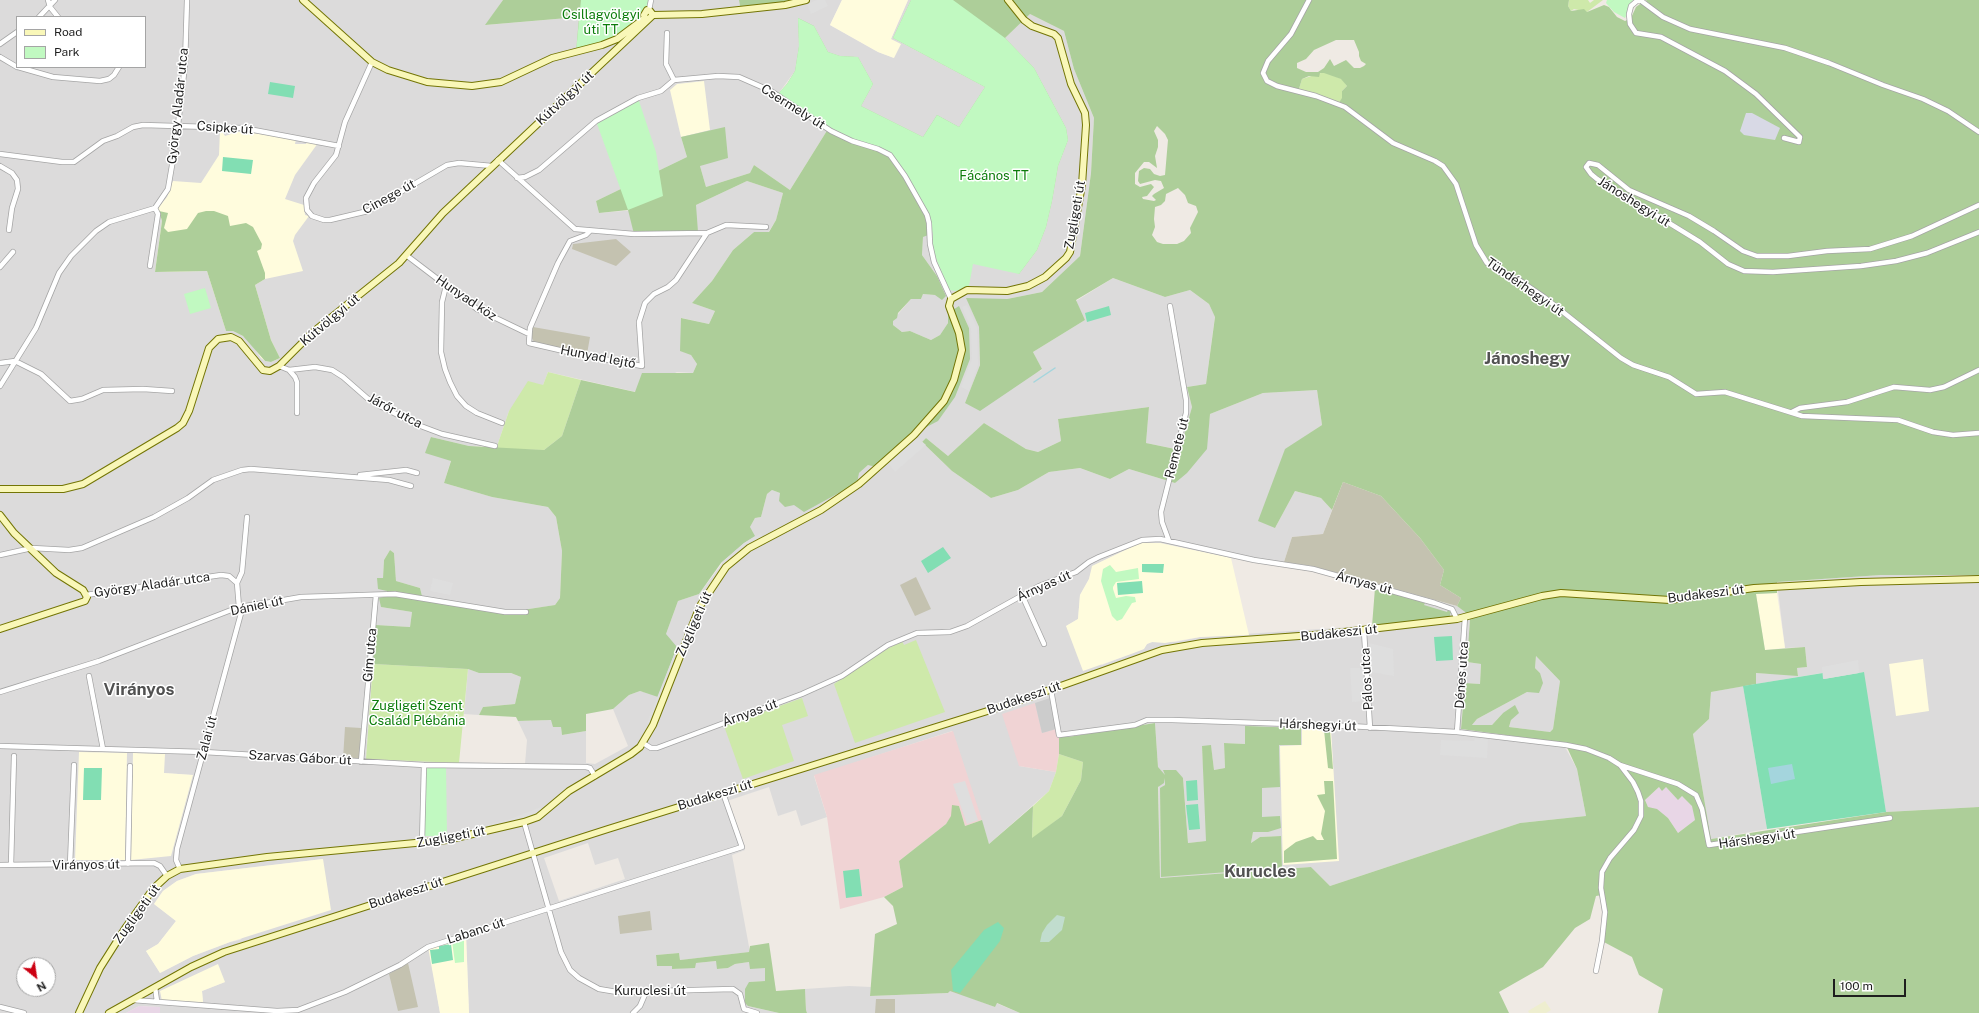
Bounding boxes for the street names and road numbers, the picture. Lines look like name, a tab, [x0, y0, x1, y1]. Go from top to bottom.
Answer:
street label: György Aladár utca	[164, 47, 192, 165]
street label: Kútvölgyi út	[533, 67, 597, 129]
street label: Csermely út	[758, 81, 828, 133]
street label: Csipke út	[196, 118, 254, 138]
street label: Jánoshegyi út	[1595, 174, 1673, 230]
street label: Cinege út	[360, 176, 418, 218]
street label: Zugligeti út	[1061, 179, 1089, 251]
street label: Tündérhegyi út	[1483, 254, 1567, 320]
street label: Hunyad köz	[433, 272, 499, 324]
street label: Kútvölgyi út	[297, 291, 363, 349]
street label: Hunyad lejtő	[559, 342, 637, 372]
street label: Járőr utca	[365, 390, 425, 432]
street label: Remete út	[1162, 416, 1192, 480]
street label: Árnyas út	[1014, 567, 1074, 605]
street label: Árnyas út	[1334, 568, 1394, 598]
street label: György Aladár utca	[93, 569, 211, 601]
street label: Budakeszi út	[1667, 582, 1745, 606]
street label: Zugligeti út	[673, 589, 715, 659]
street label: Dániel út	[229, 593, 285, 619]
street label: Budakeszi út	[1300, 621, 1378, 645]
street label: Gím utca	[360, 628, 380, 682]
street label: Dénes utca	[1452, 641, 1472, 709]
street label: Pálos utca	[1358, 647, 1376, 711]
street label: Budakeszi út	[985, 678, 1063, 718]
street label: Árnyas út	[720, 696, 780, 730]
street label: Zalai út	[194, 714, 220, 762]
street label: Hárshegyi út	[1279, 716, 1357, 734]
street label: Szarvas Gábor út	[248, 748, 352, 768]
street label: Budakeszi út	[676, 776, 754, 814]
street label: Zugligeti út	[415, 823, 487, 851]
street label: Hárshegyi út	[1718, 826, 1796, 852]
street label: Virányos út	[52, 857, 120, 873]
street label: Budakeszi út	[367, 874, 445, 912]
street label: Zugligeti út	[110, 881, 164, 947]
street label: Labanc út	[445, 914, 507, 948]
street label: Kuruclesi út	[614, 983, 686, 999]

